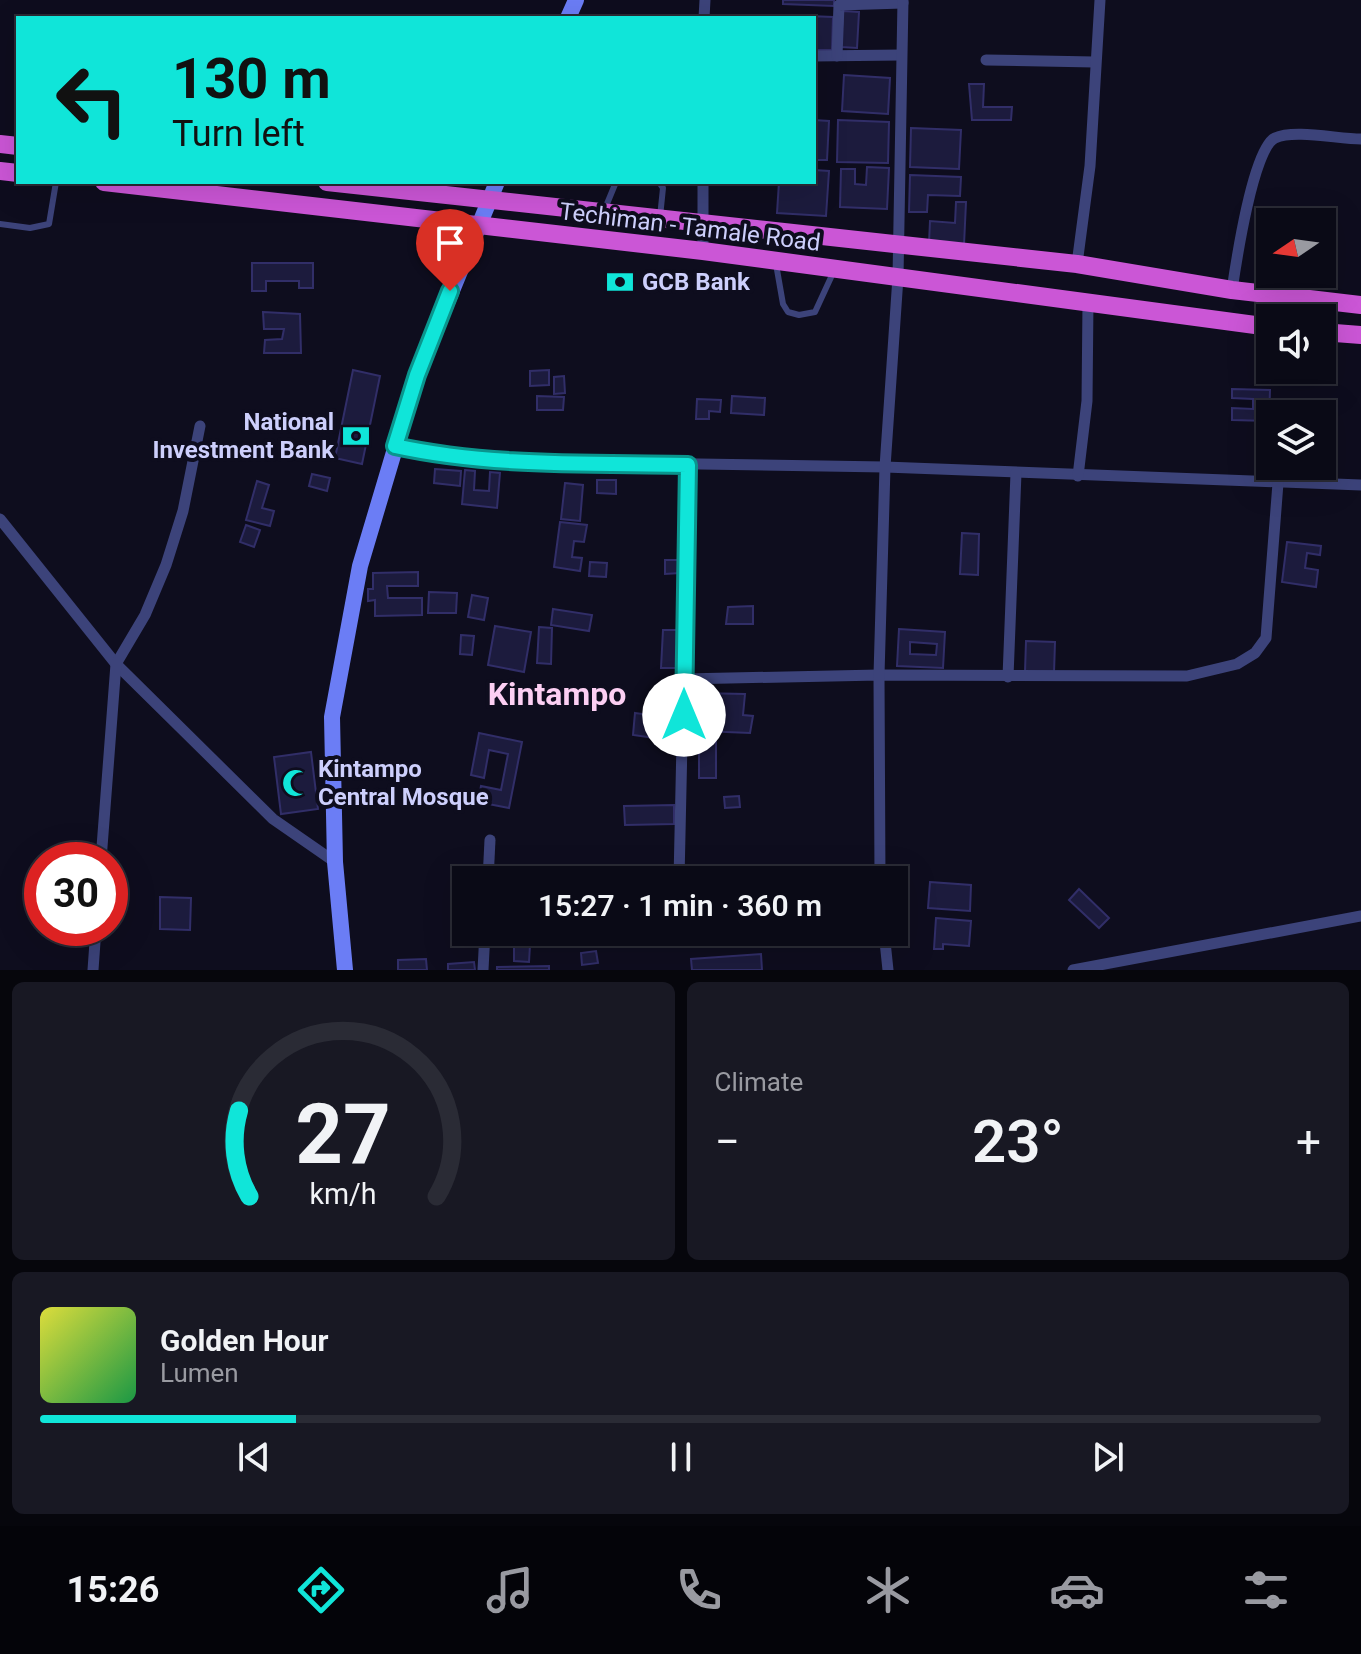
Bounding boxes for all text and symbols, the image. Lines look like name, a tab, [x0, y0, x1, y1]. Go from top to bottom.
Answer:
text: 130 m	[172, 46, 331, 112]
icon: left	[40, 48, 144, 152]
text: Turn left	[172, 113, 305, 155]
street label: Techiman - Tamale Road	[558, 197, 822, 257]
north arrow	[1256, 208, 1336, 288]
map controls	[1256, 208, 1336, 480]
pin	[416, 209, 484, 291]
icon: arrive	[428, 221, 472, 265]
bank icon: GCB Bank	[605, 267, 635, 297]
place label: GCB Bank	[642, 268, 751, 296]
button: sound	[1256, 304, 1336, 384]
button: layers	[1256, 400, 1336, 480]
place label: National Investment Bank	[152, 408, 335, 464]
bank icon: National Investment Bank	[341, 421, 371, 451]
position arrow	[642, 673, 726, 757]
district label: Kintampo	[488, 675, 626, 713]
place label: Kintampo Central Mosque	[318, 755, 489, 811]
mosque icon: Kintampo Central Mosque	[281, 768, 311, 798]
speed limit sign: 30	[24, 842, 128, 946]
text: 15:27 · 1 min · 360 m	[538, 888, 822, 923]
text: Climate	[715, 1067, 803, 1097]
text: 27	[296, 1086, 391, 1183]
text: 23°	[972, 1106, 1064, 1177]
text: −	[715, 1116, 740, 1168]
text: +	[1296, 1116, 1321, 1168]
text: km/h	[310, 1177, 377, 1211]
text: Golden Hour	[160, 1323, 329, 1358]
text: Lumen	[160, 1358, 239, 1388]
icon: previous	[232, 1435, 276, 1479]
icon: pause	[659, 1435, 703, 1479]
icon: next	[1086, 1435, 1130, 1479]
icon: directions	[293, 1562, 349, 1618]
icon: music	[482, 1562, 538, 1618]
icon: phone	[671, 1562, 727, 1618]
icon: climate	[860, 1562, 916, 1618]
icon: car	[1049, 1562, 1105, 1618]
icon: filters	[1238, 1562, 1294, 1618]
text: 15:26	[67, 1569, 159, 1611]

